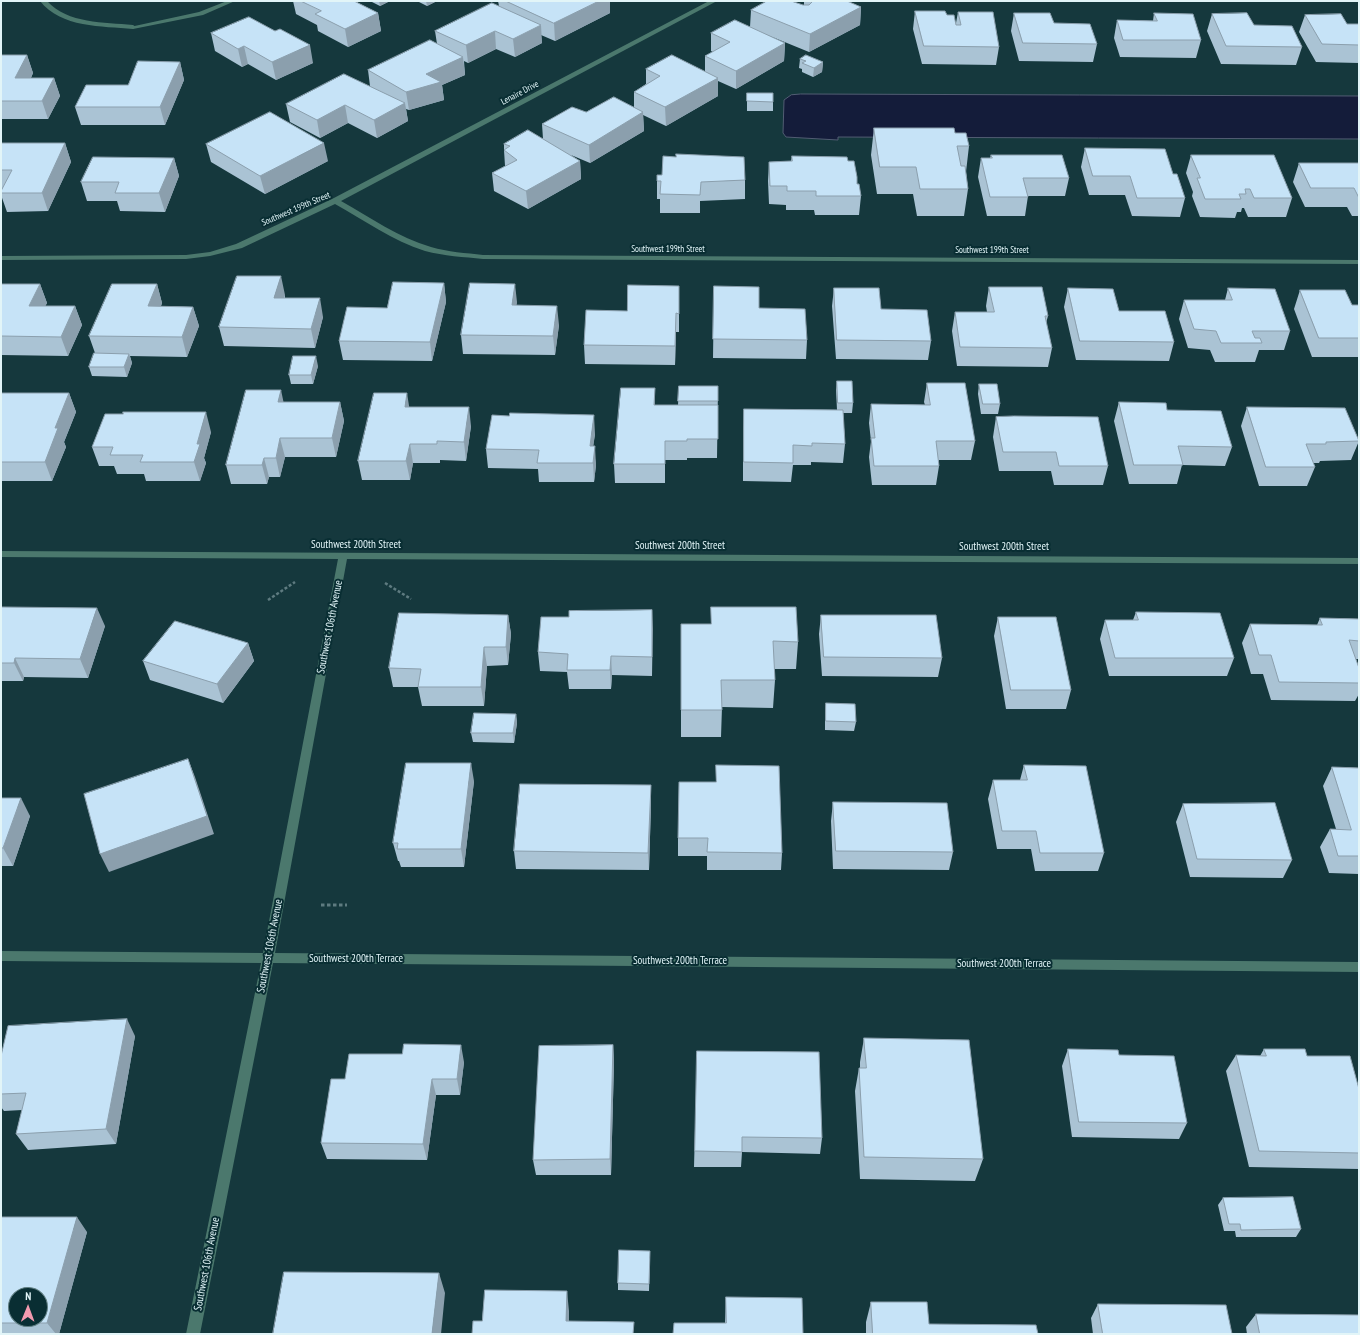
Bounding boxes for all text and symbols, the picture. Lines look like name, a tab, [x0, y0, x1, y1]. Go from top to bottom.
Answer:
street label: Lenaire Drive	[499, 79, 541, 107]
street label: Southwest 199th Street	[260, 190, 332, 228]
street label: Southwest 199th Street	[631, 244, 705, 254]
street label: Southwest 199th Street	[955, 245, 1029, 255]
street label: Southwest 200th Street	[311, 538, 401, 552]
street label: Southwest 200th Street	[635, 539, 725, 553]
street label: Southwest 200th Street	[959, 540, 1049, 554]
street label: Southwest 106th Avenue	[314, 579, 346, 675]
street label: Southwest 106th Avenue	[254, 898, 286, 994]
street label: Southwest 200th Terrace	[309, 952, 403, 966]
street label: Southwest 200th Terrace	[633, 954, 727, 968]
street label: Southwest 200th Terrace	[957, 957, 1051, 971]
street label: Southwest 106th Avenue	[191, 1216, 223, 1312]
north arrow	[8, 1287, 48, 1327]
text: N	[25, 1289, 31, 1303]

